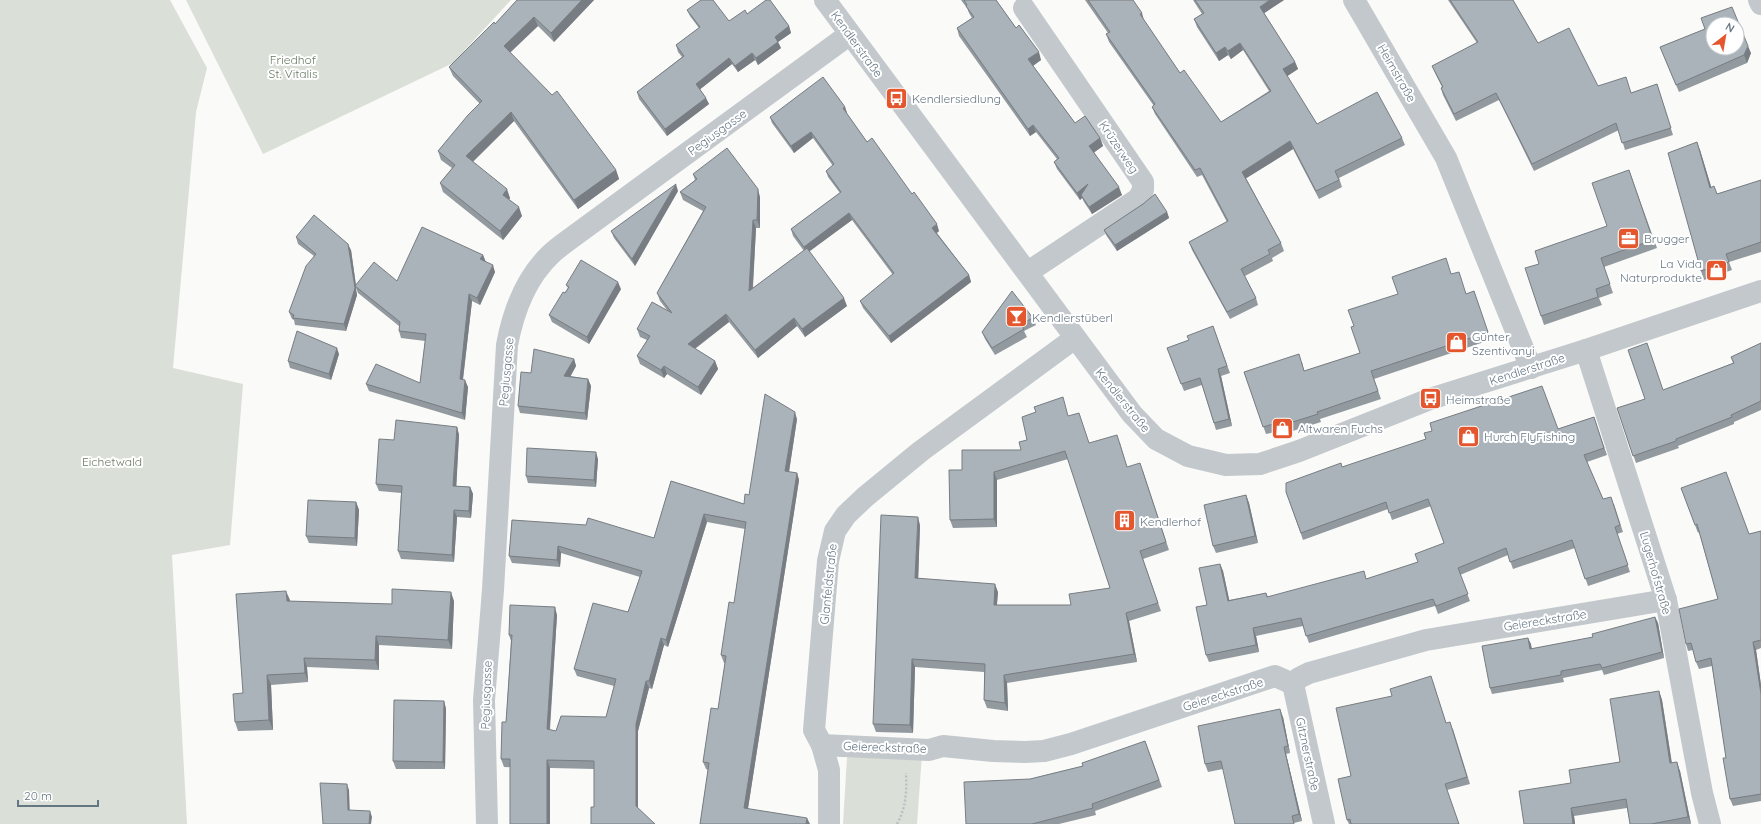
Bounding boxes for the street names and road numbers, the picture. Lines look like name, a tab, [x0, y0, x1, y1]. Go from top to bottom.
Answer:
street label: Kendlerstraße	[828, 8, 886, 80]
street label: Heimstraße	[1374, 41, 1420, 105]
street label: Pegiusgasse	[685, 106, 749, 158]
street label: Krüzerweg	[1096, 118, 1142, 176]
street label: Pegiusgasse	[496, 337, 516, 407]
street label: Kendlerstraße	[1487, 350, 1567, 388]
street label: Kendlerstraße	[1093, 365, 1154, 435]
street label: Lugerhofstraße	[1637, 530, 1675, 616]
street label: Glanfeldstraße	[816, 543, 840, 625]
street label: Geiereckstraße	[1502, 606, 1588, 634]
street label: Pegiusgasse	[477, 660, 495, 730]
street label: Geiereckstraße	[1181, 674, 1265, 714]
street label: Gitznerstraße	[1293, 716, 1323, 792]
street label: Geiereckstraße	[843, 738, 927, 756]

